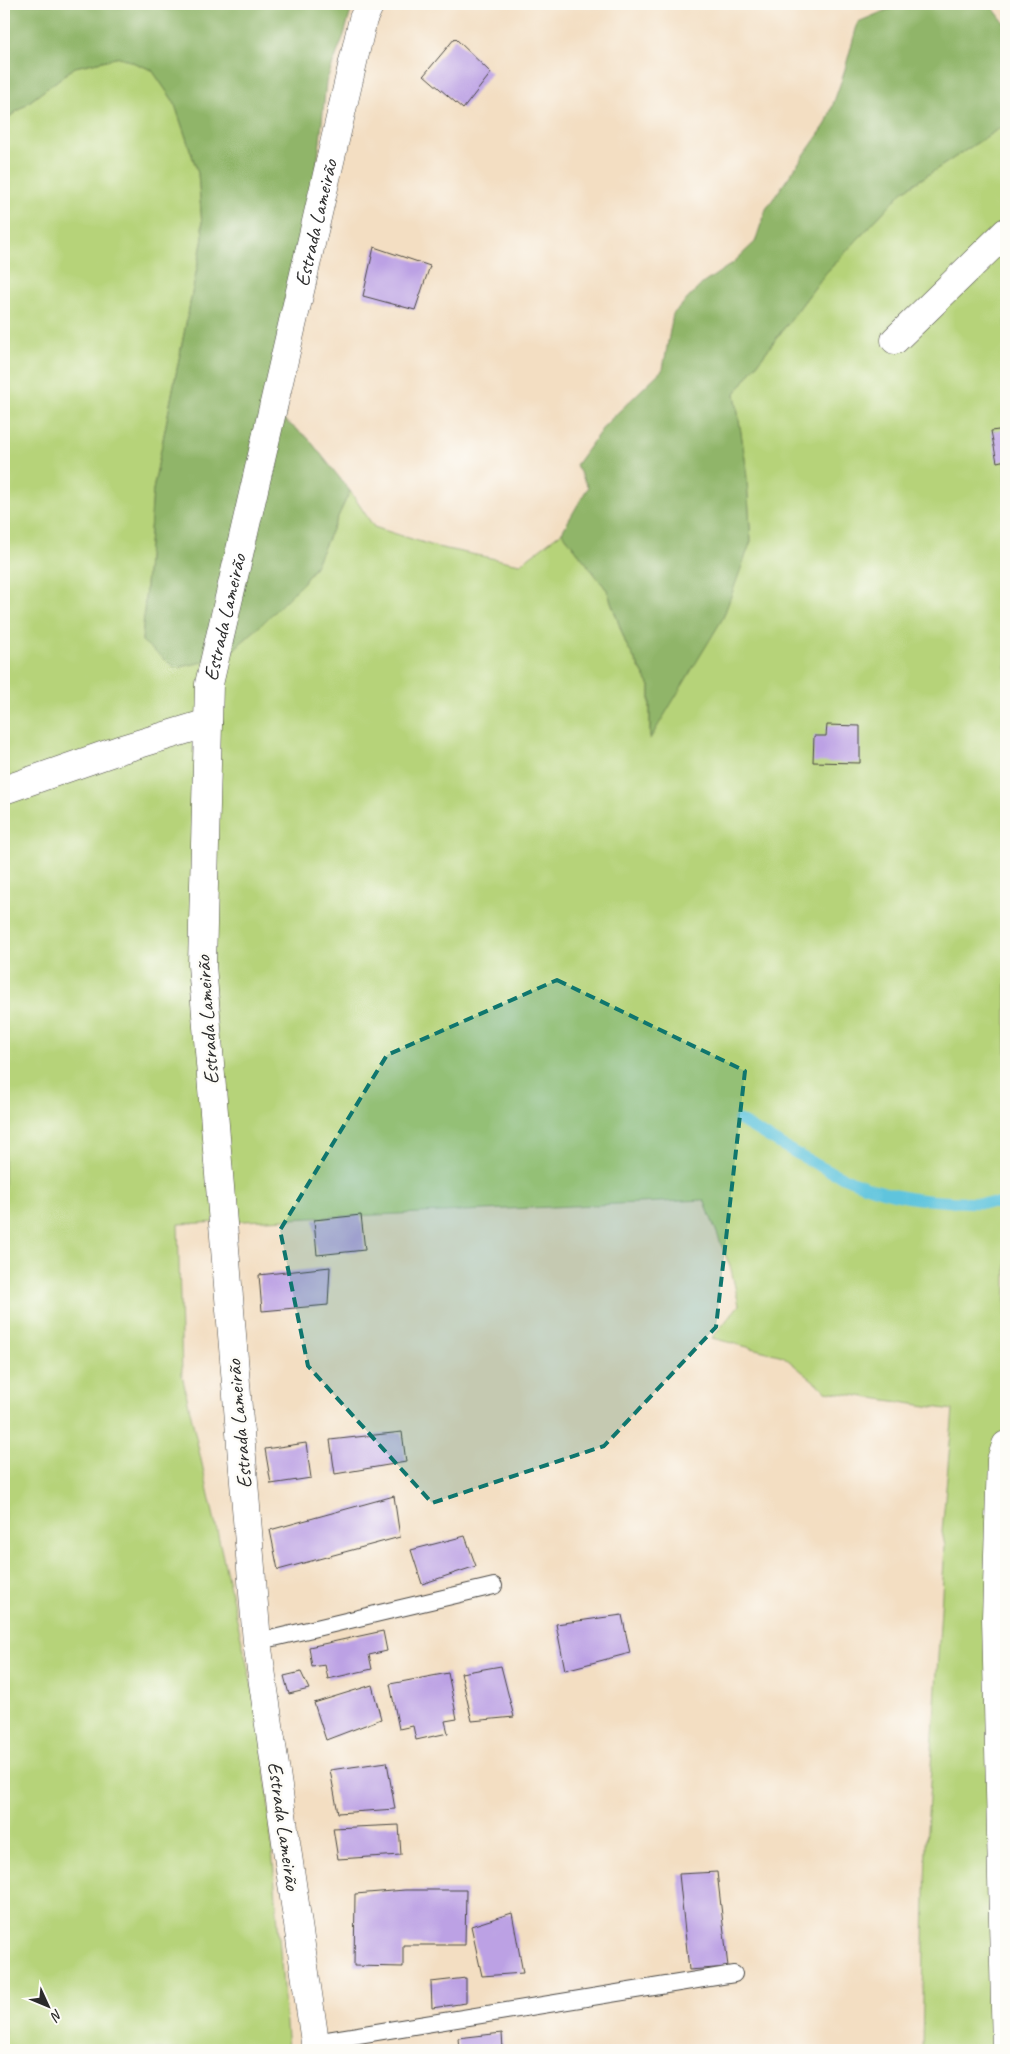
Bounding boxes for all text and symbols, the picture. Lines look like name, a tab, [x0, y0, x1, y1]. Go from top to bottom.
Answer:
street label: Estrada Lameirão	[289, 155, 343, 289]
street label: Estrada Lameirão	[197, 550, 252, 683]
street label: Estrada Lameirão	[189, 953, 224, 1085]
street label: Estrada Lameirão	[220, 1357, 258, 1489]
street label: Estrada Lameirão	[262, 1760, 306, 1893]
north arrow	[22, 1982, 72, 2032]
text: N	[46, 2006, 66, 2025]

